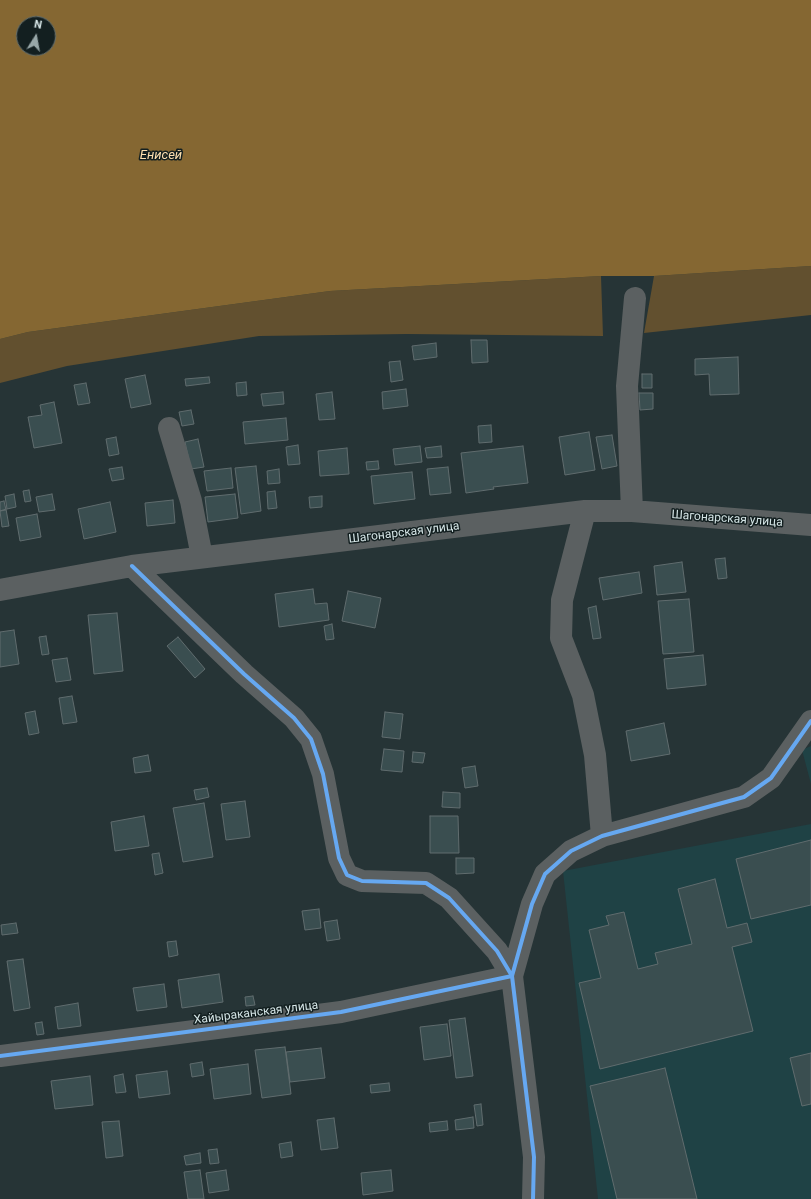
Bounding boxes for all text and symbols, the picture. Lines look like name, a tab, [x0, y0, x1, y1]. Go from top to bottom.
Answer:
north arrow	[16, 16, 56, 56]
text: N	[33, 18, 43, 32]
water label: Енисей	[140, 148, 182, 164]
street label: Шагонарская улица	[671, 508, 783, 530]
street label: Шагонарская улица	[348, 519, 460, 547]
street label: Хайыраканская улица	[193, 998, 319, 1028]

